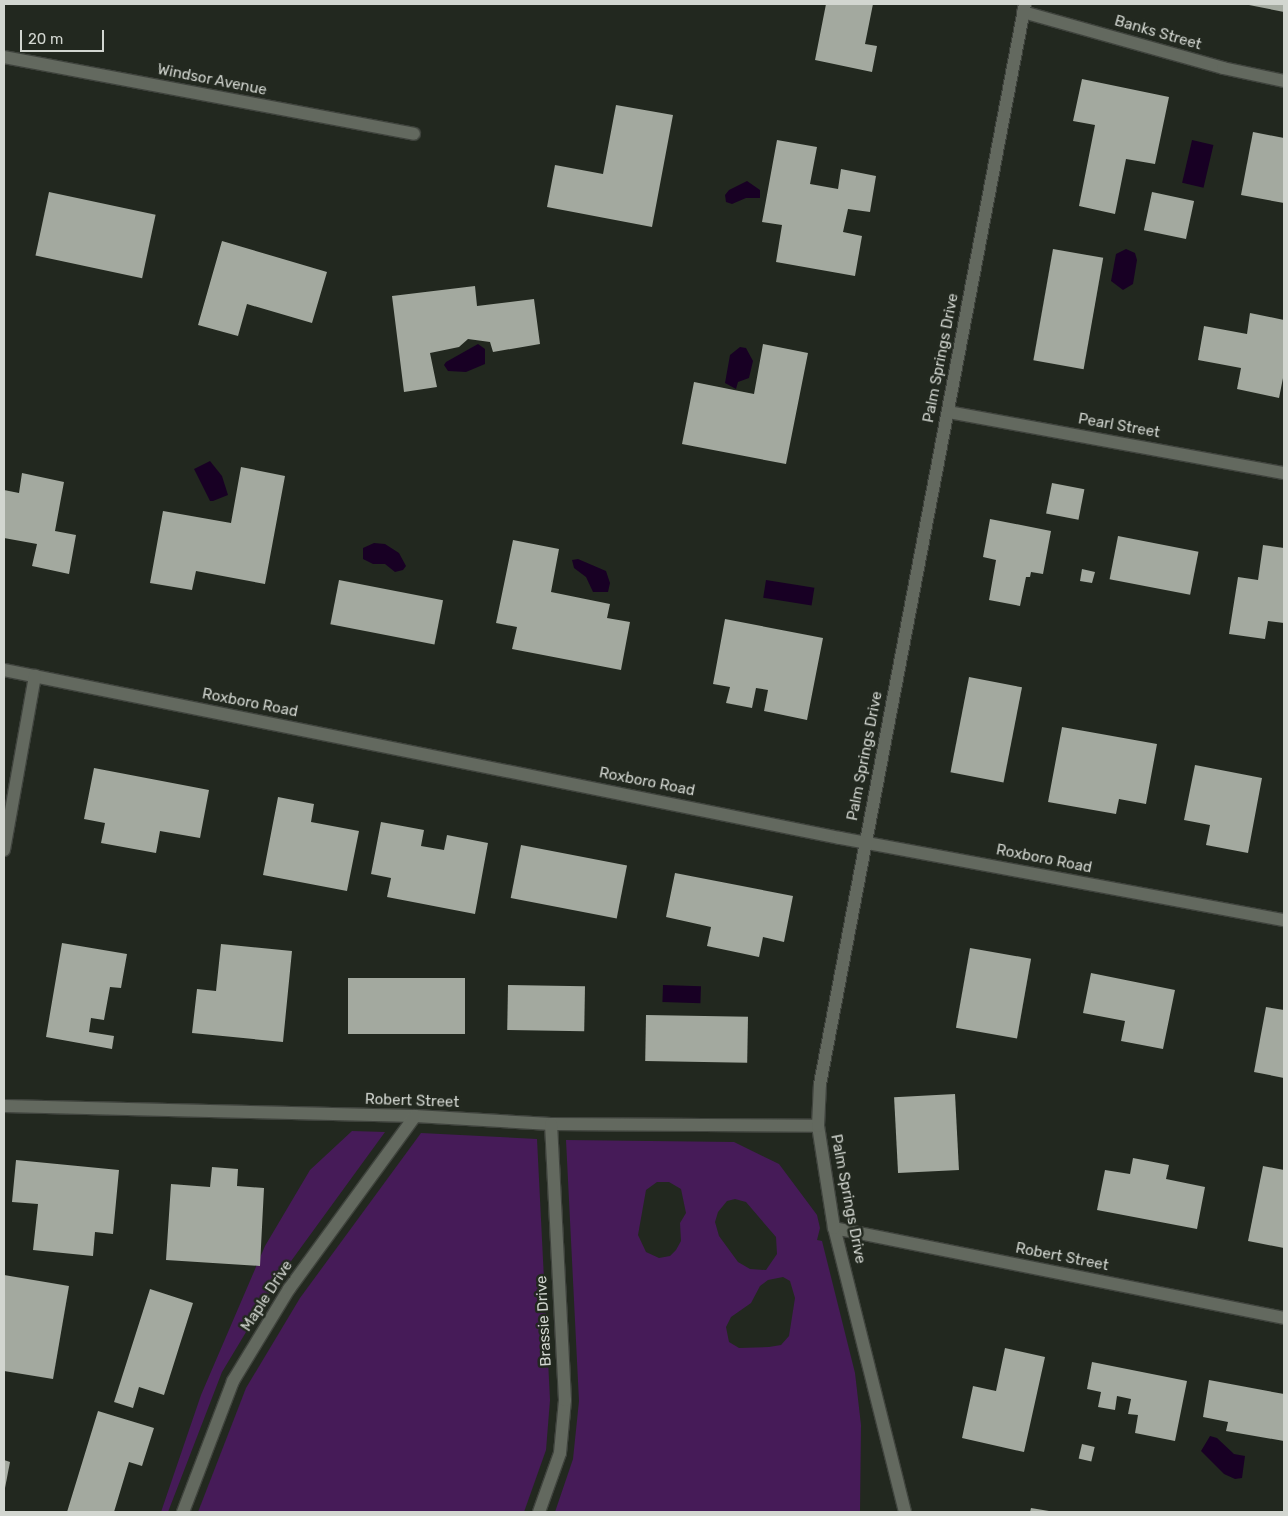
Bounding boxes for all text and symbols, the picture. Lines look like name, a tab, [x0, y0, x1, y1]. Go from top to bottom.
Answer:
street label: Banks Street	[1112, 12, 1204, 54]
scale bar	[22, 20, 106, 52]
text: 20 m	[28, 30, 63, 48]
street label: Windsor Avenue	[155, 60, 269, 100]
street label: Palm Springs Drive	[920, 292, 962, 424]
street label: Pearl Street	[1077, 410, 1161, 442]
street label: Roxboro Road	[201, 685, 299, 721]
street label: Palm Springs Drive	[844, 690, 886, 822]
street label: Roxboro Road	[598, 764, 696, 800]
street label: Roxboro Road	[995, 841, 1093, 877]
street label: Robert Street	[365, 1090, 459, 1112]
street label: Palm Springs Drive	[827, 1133, 869, 1265]
street label: Robert Street	[1014, 1239, 1110, 1275]
street label: Maple Drive	[237, 1257, 297, 1335]
street label: Brassie Drive	[533, 1275, 555, 1367]

